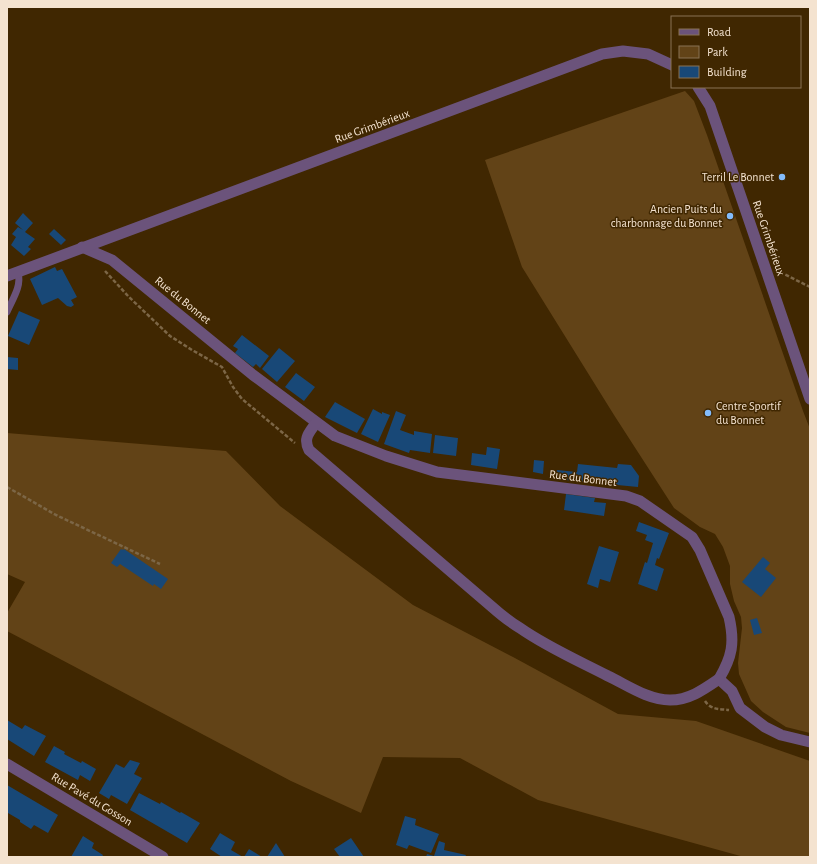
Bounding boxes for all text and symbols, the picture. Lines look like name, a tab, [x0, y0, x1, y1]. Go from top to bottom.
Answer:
legend	[671, 16, 801, 88]
text: Road	[707, 26, 731, 38]
text: Park	[707, 46, 728, 58]
text: Building	[707, 66, 747, 78]
street label: Rue Grimbérieux	[333, 107, 411, 145]
place label: Terril Le Bonnet	[702, 171, 774, 183]
marker: Terril Le Bonnet	[777, 172, 787, 182]
street label: Rue Grimbérieux	[751, 199, 787, 277]
place label: Ancien Puits du charbonnage du Bonnet	[611, 203, 722, 229]
marker: Ancien Puits du charbonnage du Bonnet	[725, 211, 735, 221]
street label: Rue du Bonnet	[153, 274, 213, 326]
place label: Centre Sportif du Bonnet	[716, 400, 782, 426]
marker: Centre Sportif du Bonnet	[703, 408, 713, 418]
street label: Rue du Bonnet	[548, 468, 618, 488]
street label: Rue Pavé du Gosson	[50, 770, 134, 828]

